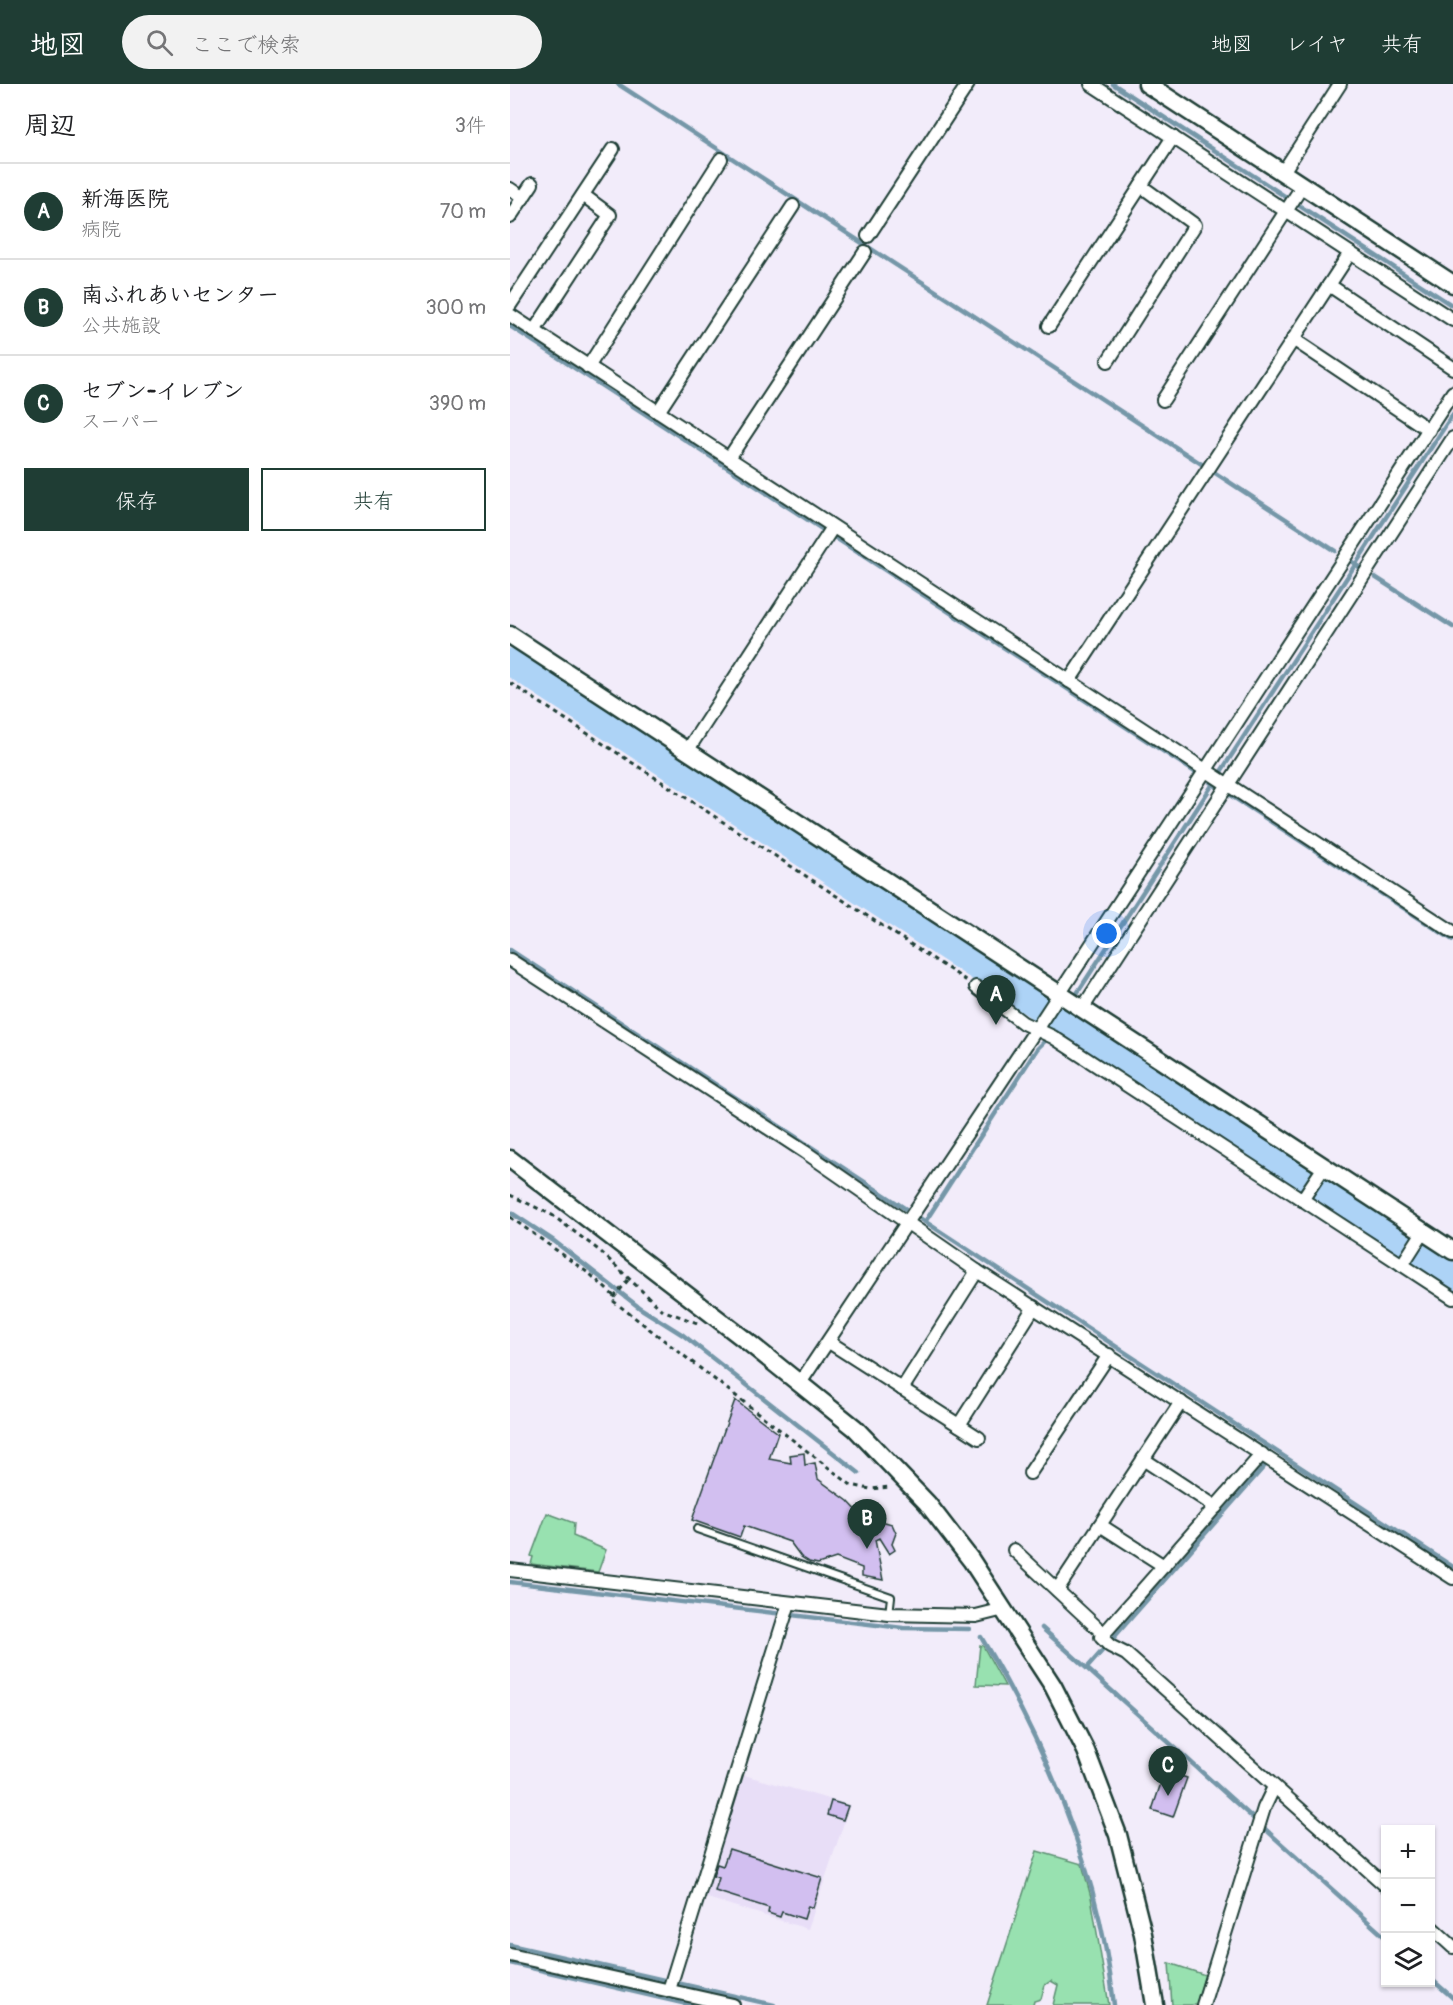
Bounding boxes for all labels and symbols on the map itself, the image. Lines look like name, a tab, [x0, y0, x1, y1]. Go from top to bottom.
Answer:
your location	[1092, 919, 1121, 948]
pin: A	[976, 976, 1016, 1025]
pin: B	[848, 1500, 886, 1549]
pin: C	[1148, 1746, 1188, 1796]

